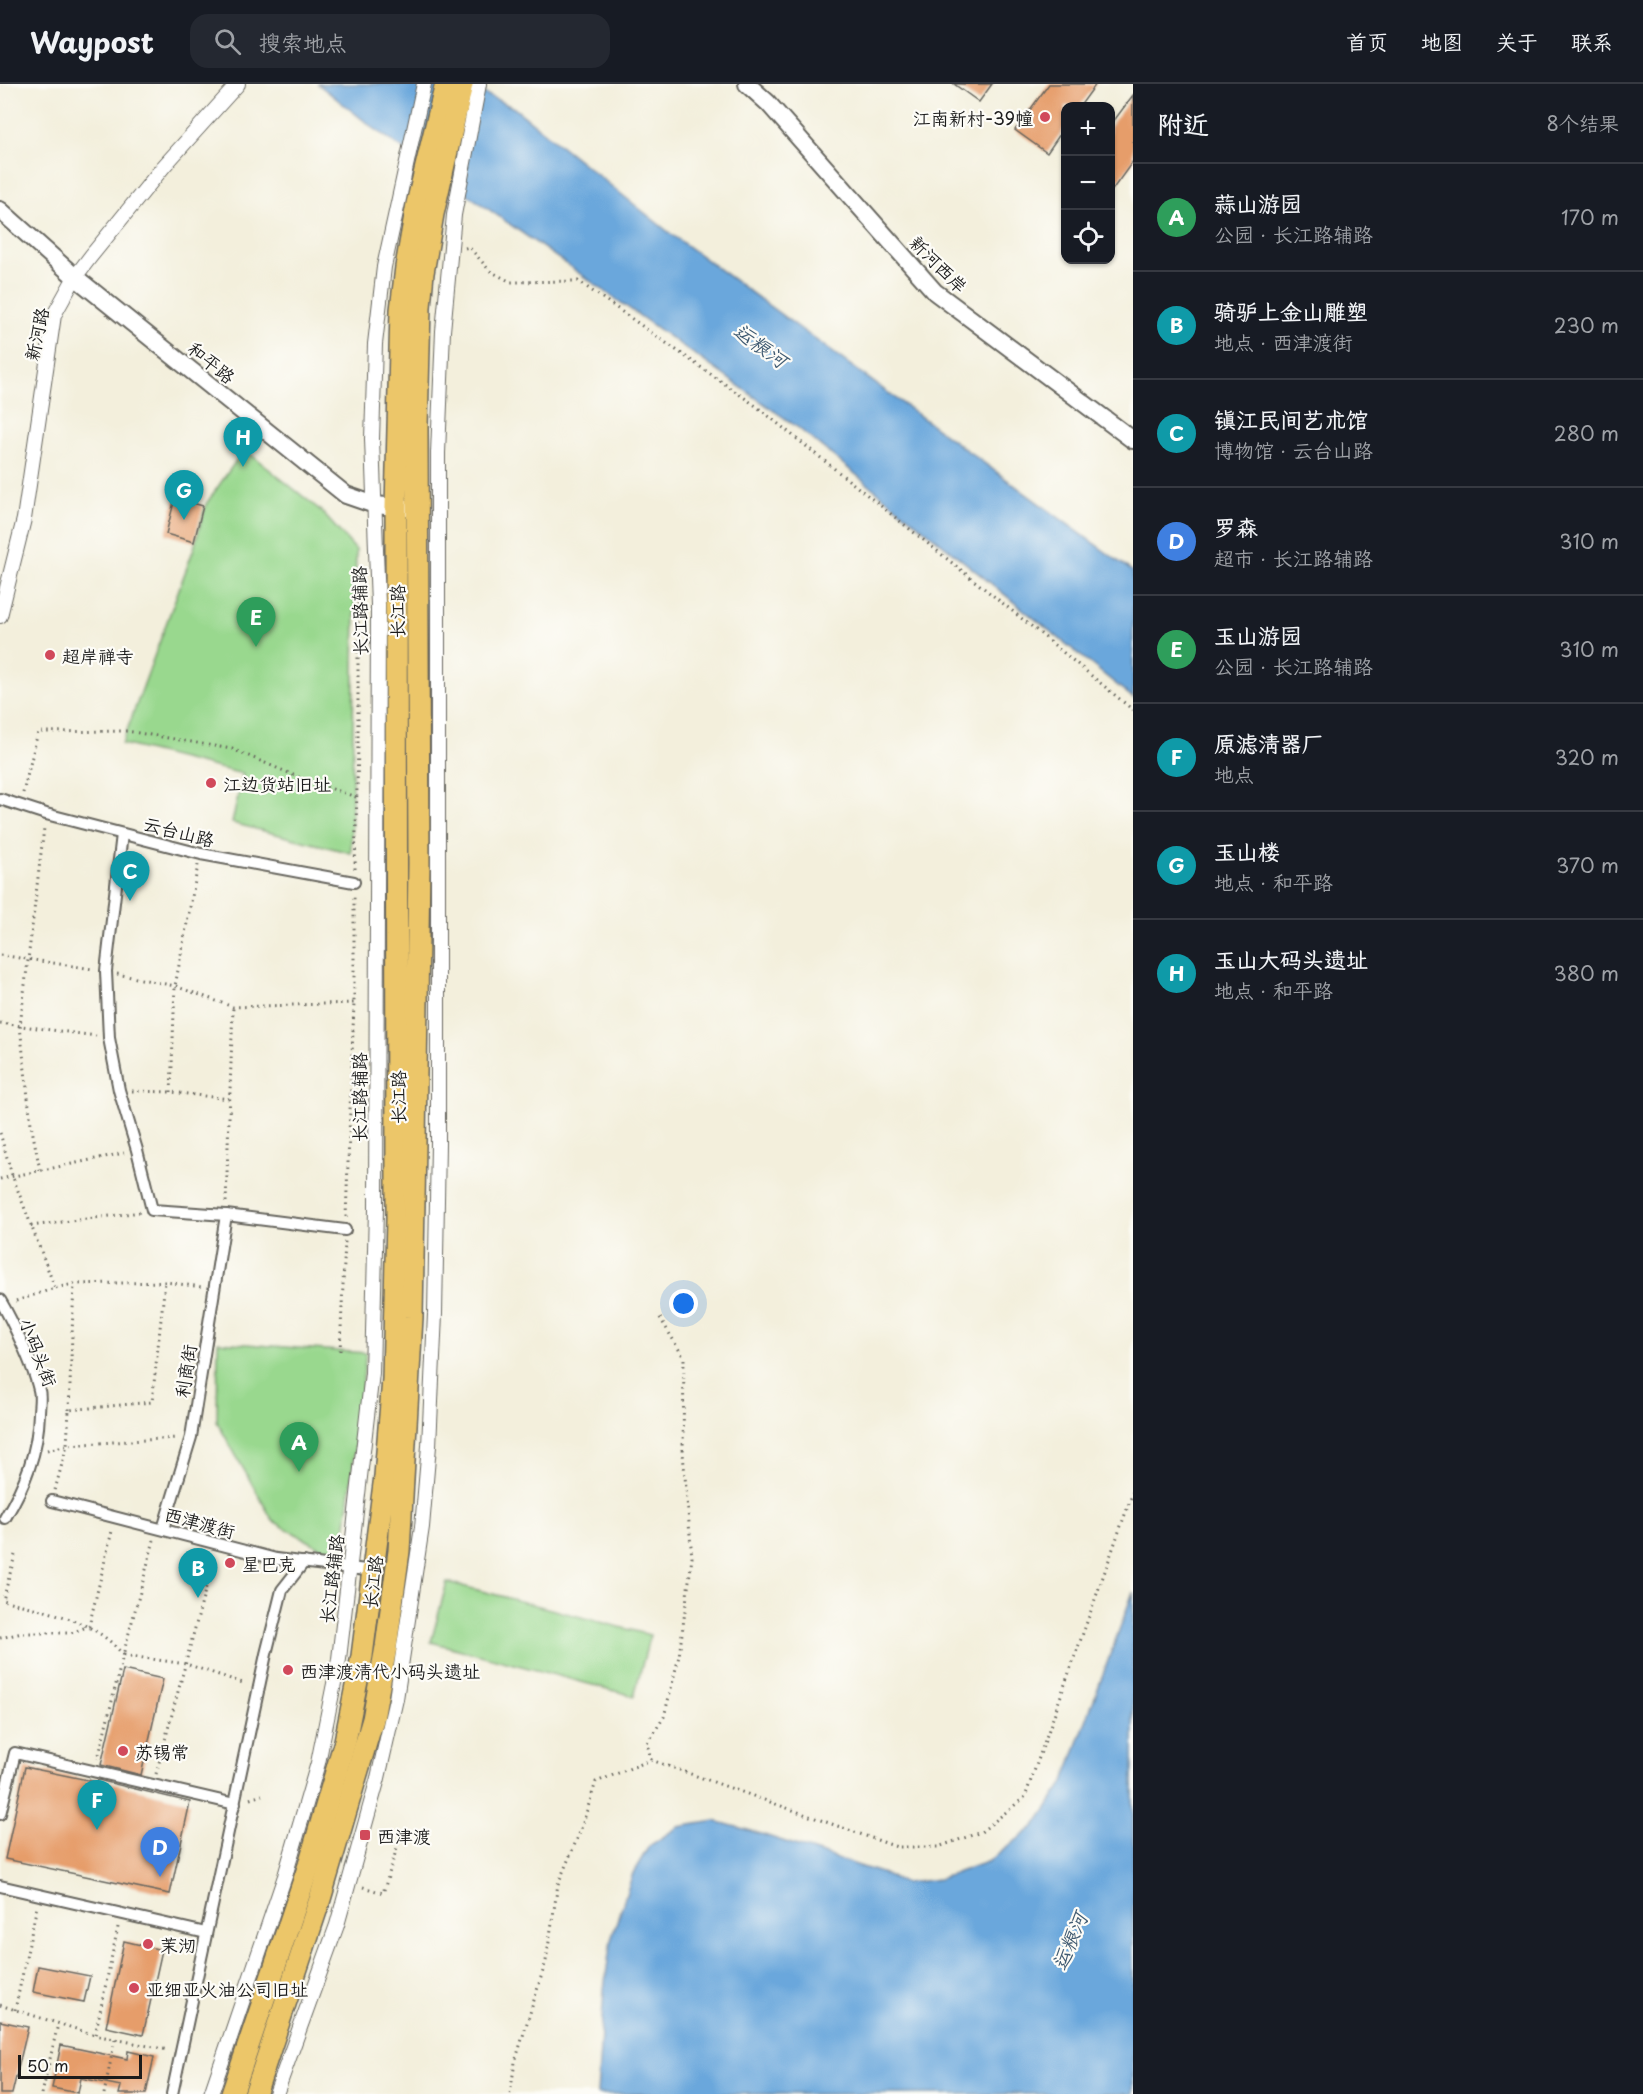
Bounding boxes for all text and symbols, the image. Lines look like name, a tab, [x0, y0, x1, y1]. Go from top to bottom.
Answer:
search box	[190, 14, 610, 68]
text: Waypost	[30, 20, 154, 63]
icon: search	[211, 25, 244, 58]
text: 搜索地点	[259, 25, 347, 58]
text: 首页	[1346, 25, 1388, 57]
text: 地图	[1421, 25, 1463, 57]
text: 关于	[1496, 25, 1538, 57]
text: 联系	[1571, 25, 1613, 57]
map controls	[1061, 102, 1115, 264]
button: +	[1061, 102, 1115, 156]
place label: 江南新村-39幢	[913, 104, 1033, 131]
text: 附近	[1157, 104, 1209, 143]
text: 8个结果	[1547, 108, 1619, 138]
marker: 江南新村-39幢	[1038, 110, 1052, 124]
button: −	[1061, 156, 1115, 210]
text: 蒜山游园	[1214, 186, 1302, 219]
text: A	[1169, 202, 1184, 232]
text: 170 m	[1561, 202, 1619, 232]
button: locate	[1061, 210, 1115, 264]
text: 公园 · 长江路辅路	[1214, 219, 1373, 249]
street label: 新河西岸	[904, 229, 974, 299]
text: 骑驴上金山雕塑	[1214, 294, 1368, 327]
street label: 新河路	[17, 305, 55, 363]
text: B	[1170, 310, 1183, 340]
text: 230 m	[1554, 310, 1619, 340]
water label: 运粮河	[728, 315, 797, 377]
text: 地点 · 西津渡街	[1214, 327, 1353, 357]
street label: 和平路	[183, 335, 241, 389]
text: 镇江民间艺术馆	[1214, 402, 1368, 435]
pin: H	[224, 418, 262, 467]
text: C	[1169, 418, 1184, 448]
text: 280 m	[1554, 418, 1619, 448]
text: 博物馆 · 云台山路	[1214, 435, 1373, 465]
pin: G	[164, 470, 204, 520]
text: 罗森	[1214, 510, 1258, 543]
text: D	[1169, 526, 1184, 556]
text: 310 m	[1559, 526, 1619, 556]
text: 超市 · 长江路辅路	[1214, 543, 1373, 573]
street label: 长江路辅路	[345, 566, 373, 656]
street label: 长江路	[383, 584, 410, 638]
pin: E	[236, 598, 276, 647]
text: 玉山游园	[1214, 618, 1302, 651]
text: E	[1170, 634, 1183, 664]
text: 310 m	[1559, 634, 1619, 664]
place label: 超岸禅寺	[62, 642, 134, 669]
marker: 超岸禅寺	[43, 648, 57, 662]
text: 公园 · 长江路辅路	[1214, 651, 1373, 681]
text: 原滤清器厂	[1214, 726, 1324, 759]
text: F	[1171, 742, 1182, 772]
text: 320 m	[1555, 742, 1619, 772]
text: 地点	[1214, 759, 1254, 789]
place label: 江边货站旧址	[223, 770, 331, 797]
marker: 江边货站旧址	[204, 776, 218, 790]
street label: 云台山路	[141, 809, 217, 853]
text: 玉山楼	[1214, 834, 1280, 867]
text: G	[1168, 850, 1185, 880]
text: 370 m	[1556, 850, 1619, 880]
pin: C	[110, 852, 150, 901]
text: 地点 · 和平路	[1214, 867, 1333, 897]
text: 玉山大码头遗址	[1214, 942, 1368, 975]
text: H	[1169, 958, 1184, 988]
text: 380 m	[1553, 958, 1619, 988]
text: 地点 · 和平路	[1214, 975, 1333, 1005]
street label: 长江路辅路	[345, 1052, 372, 1142]
street label: 长江路	[384, 1070, 411, 1124]
your location	[669, 1289, 698, 1318]
street label: 小码头街	[13, 1314, 65, 1390]
street label: 利商街	[167, 1342, 203, 1400]
pin: A	[280, 1422, 318, 1472]
street label: 西津渡街	[162, 1500, 238, 1544]
street label: 长江路辅路	[312, 1533, 350, 1625]
pin: B	[178, 1548, 218, 1598]
place label: 星巴克	[242, 1550, 296, 1577]
street label: 长江路	[355, 1554, 389, 1610]
marker: 星巴克	[223, 1556, 237, 1570]
place label: 西津渡清代小码头遗址	[300, 1657, 480, 1684]
marker: 西津渡清代小码头遗址	[281, 1663, 295, 1677]
place label: 苏锡常	[135, 1738, 189, 1765]
marker: 苏锡常	[116, 1744, 130, 1758]
pin: F	[78, 1780, 116, 1830]
place label: 西津渡	[377, 1822, 431, 1849]
pin: D	[140, 1828, 180, 1877]
marker: 西津渡	[358, 1828, 372, 1842]
water label: 运粮河	[1043, 1905, 1096, 1974]
place label: 茉沏	[160, 1931, 196, 1958]
marker: 茉沏	[141, 1937, 155, 1951]
place label: 亚细亚火油公司旧址	[146, 1975, 308, 2002]
marker: 亚细亚火油公司旧址	[127, 1981, 141, 1995]
scale bar	[18, 2052, 142, 2080]
text: 50 m	[27, 2053, 68, 2077]

